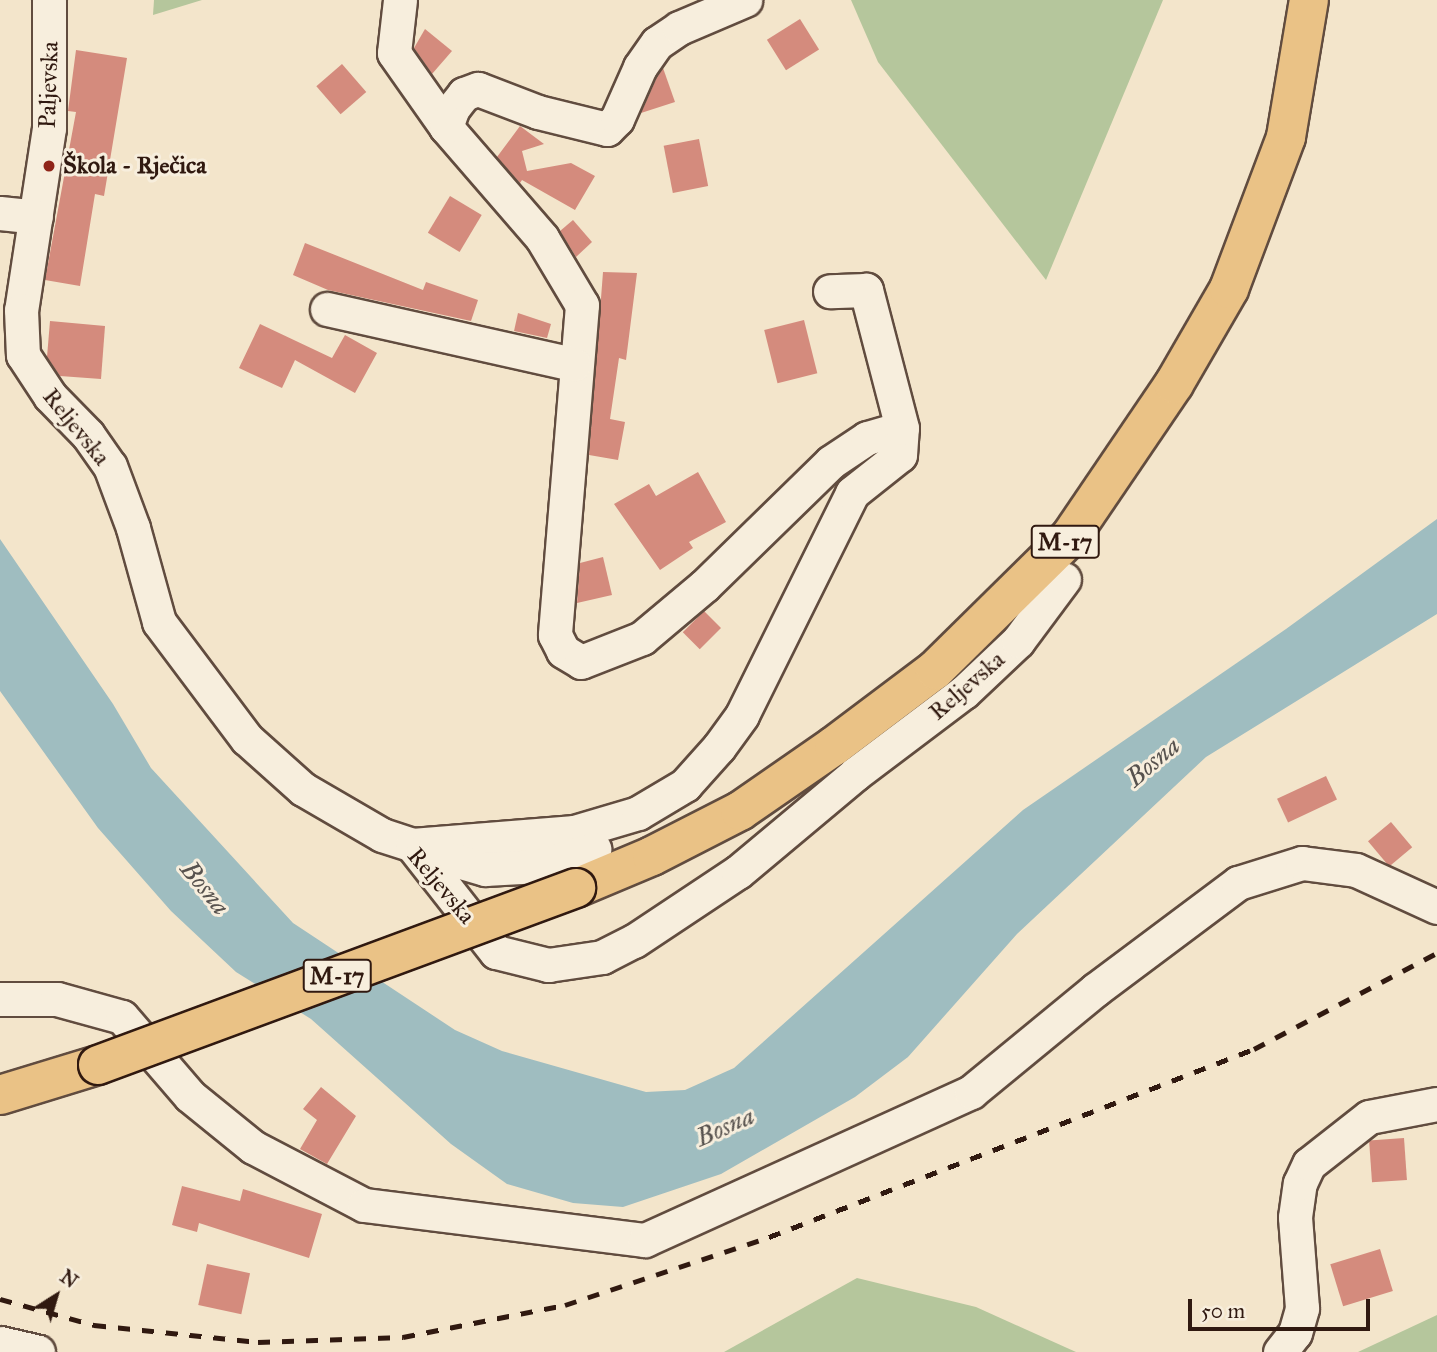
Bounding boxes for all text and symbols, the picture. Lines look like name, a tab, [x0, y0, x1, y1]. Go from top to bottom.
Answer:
street label: Paljevska	[33, 41, 65, 129]
place label: Škola - Rječica	[63, 152, 206, 180]
marker: Škola - Rječica	[41, 158, 57, 174]
street label: Reljevska	[36, 383, 116, 471]
road number: M-17	[1030, 522, 1100, 562]
street label: Reljevska	[923, 645, 1011, 727]
water label: Bosna	[1120, 731, 1186, 793]
street label: Reljevska	[401, 842, 481, 930]
water label: Bosna	[174, 855, 236, 921]
road number: M-17	[302, 956, 372, 995]
water label: Bosna	[691, 1100, 759, 1154]
north arrow	[21, 1261, 91, 1331]
text: N	[56, 1265, 82, 1293]
scale bar	[1192, 1286, 1374, 1330]
text: 50 m	[1201, 1298, 1245, 1324]

